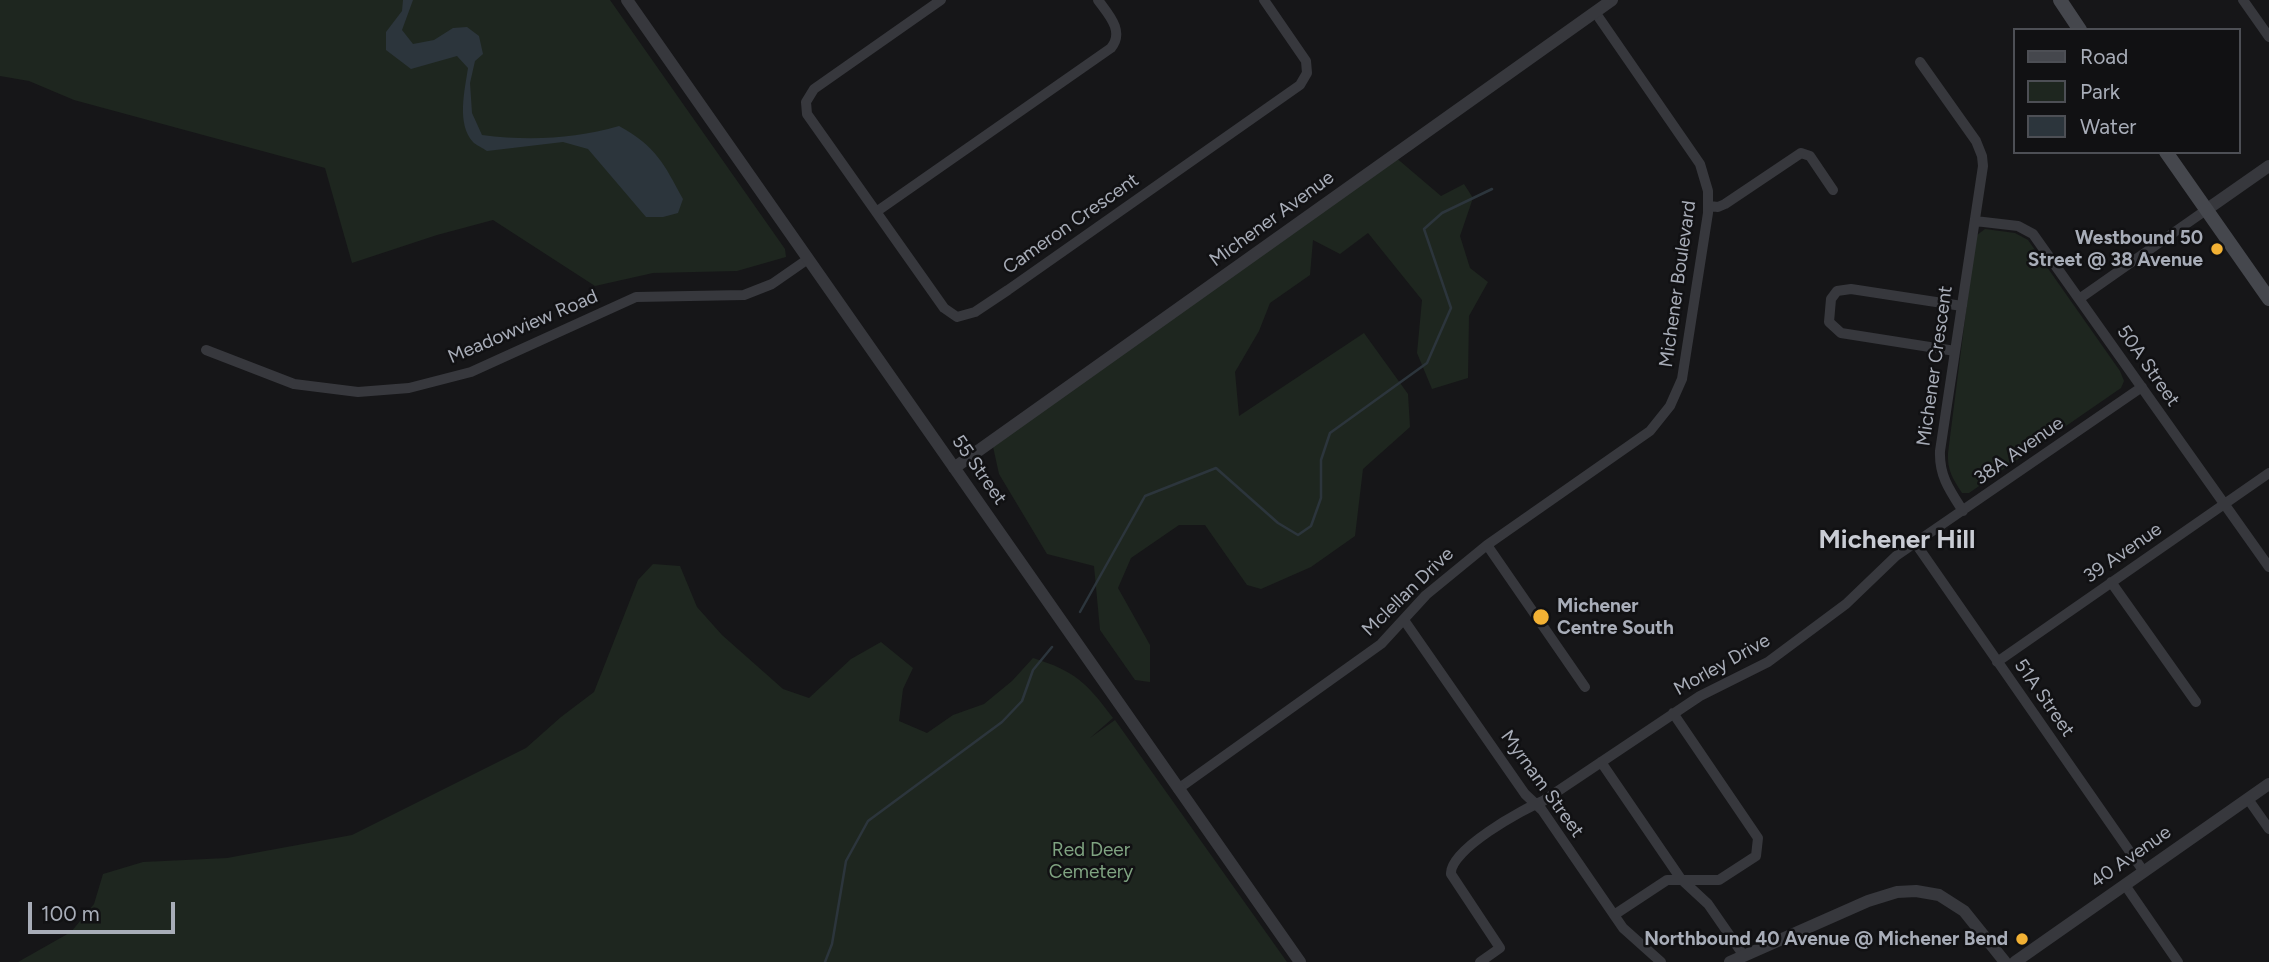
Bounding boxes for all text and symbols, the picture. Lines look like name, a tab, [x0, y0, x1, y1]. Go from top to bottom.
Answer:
legend	[2014, 28, 2241, 154]
text: Road	[2080, 44, 2128, 69]
text: Park	[2080, 79, 2120, 104]
text: Water	[2080, 114, 2136, 139]
street label: Michener Avenue	[1205, 166, 1339, 272]
street label: Cameron Crescent	[999, 169, 1143, 279]
street label: Michener Boulevard	[1655, 199, 1701, 369]
place label: Westbound 50 Street @ 38 Avenue	[2028, 227, 2203, 271]
marker: Westbound 50 Street @ 38 Avenue	[2209, 241, 2225, 257]
street label: Michener Crescent	[1912, 284, 1958, 448]
street label: Meadowview Road	[445, 285, 601, 369]
street label: 50A Street	[2112, 321, 2184, 411]
street label: 38A Avenue	[1970, 412, 2068, 490]
street label: 55 Street	[947, 431, 1011, 509]
street label: 39 Avenue	[2080, 518, 2166, 588]
district label: Michener Hill	[1819, 524, 1975, 556]
street label: Mclellan Drive	[1358, 543, 1458, 641]
place label: Michener Centre South	[1557, 595, 1674, 639]
marker: Michener Centre South	[1531, 607, 1551, 627]
street label: Morley Drive	[1670, 629, 1774, 701]
street label: 51A Street	[2009, 655, 2079, 741]
street label: Myrnam Street	[1495, 726, 1589, 842]
street label: 40 Avenue	[2086, 821, 2176, 893]
park label: Red Deer Cemetery	[1049, 839, 1133, 883]
scale bar	[32, 888, 178, 932]
text: 100 m	[41, 901, 100, 926]
place label: Northbound 40 Avenue @ Michener Bend	[1644, 928, 2008, 950]
marker: Northbound 40 Avenue @ Michener Bend	[2014, 931, 2030, 947]

